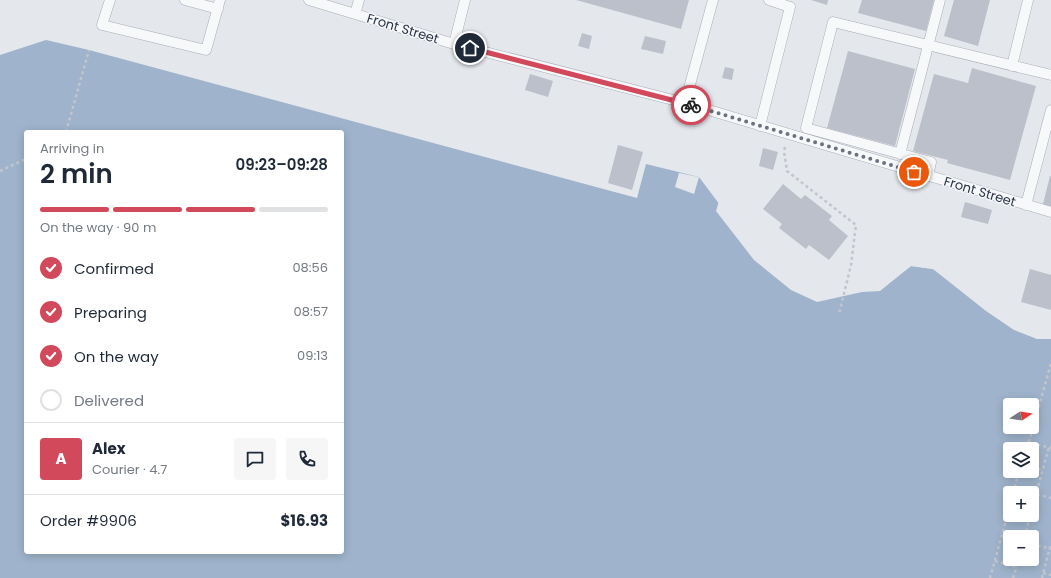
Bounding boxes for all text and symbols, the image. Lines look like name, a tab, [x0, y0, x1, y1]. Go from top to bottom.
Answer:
street label: Front Street	[365, 9, 441, 49]
pin	[453, 31, 487, 65]
icon: home	[459, 37, 481, 59]
courier	[671, 85, 711, 125]
icon: bike	[680, 94, 702, 116]
text: Arriving in	[40, 139, 104, 158]
text: 09:23–09:28	[236, 154, 328, 175]
pin	[897, 155, 931, 189]
text: 2 min	[40, 156, 113, 192]
icon: bag	[903, 161, 925, 183]
street label: Front Street	[942, 172, 1018, 212]
text: On the way · 90 m	[40, 218, 156, 237]
icon: check	[40, 257, 62, 279]
text: Confirmed	[74, 258, 154, 279]
text: 08:56	[292, 258, 328, 277]
icon: check	[40, 301, 62, 323]
text: Preparing	[74, 302, 147, 323]
text: 08:57	[294, 302, 328, 321]
icon: check	[40, 345, 62, 367]
text: On the way	[74, 346, 159, 367]
text: 09:13	[297, 346, 328, 365]
text: Delivered	[74, 390, 144, 411]
north arrow	[1003, 398, 1039, 434]
map controls	[1003, 398, 1039, 566]
text: Alex	[92, 438, 126, 459]
button: chat	[234, 438, 276, 480]
button: phone	[286, 438, 328, 480]
button: layers	[1003, 442, 1039, 478]
text: A	[55, 448, 67, 469]
text: Courier · 4.7	[92, 460, 167, 479]
button: +	[1003, 486, 1039, 522]
text: Order #9906	[40, 510, 137, 531]
text: $16.93	[280, 510, 328, 531]
button: −	[1003, 530, 1039, 566]

